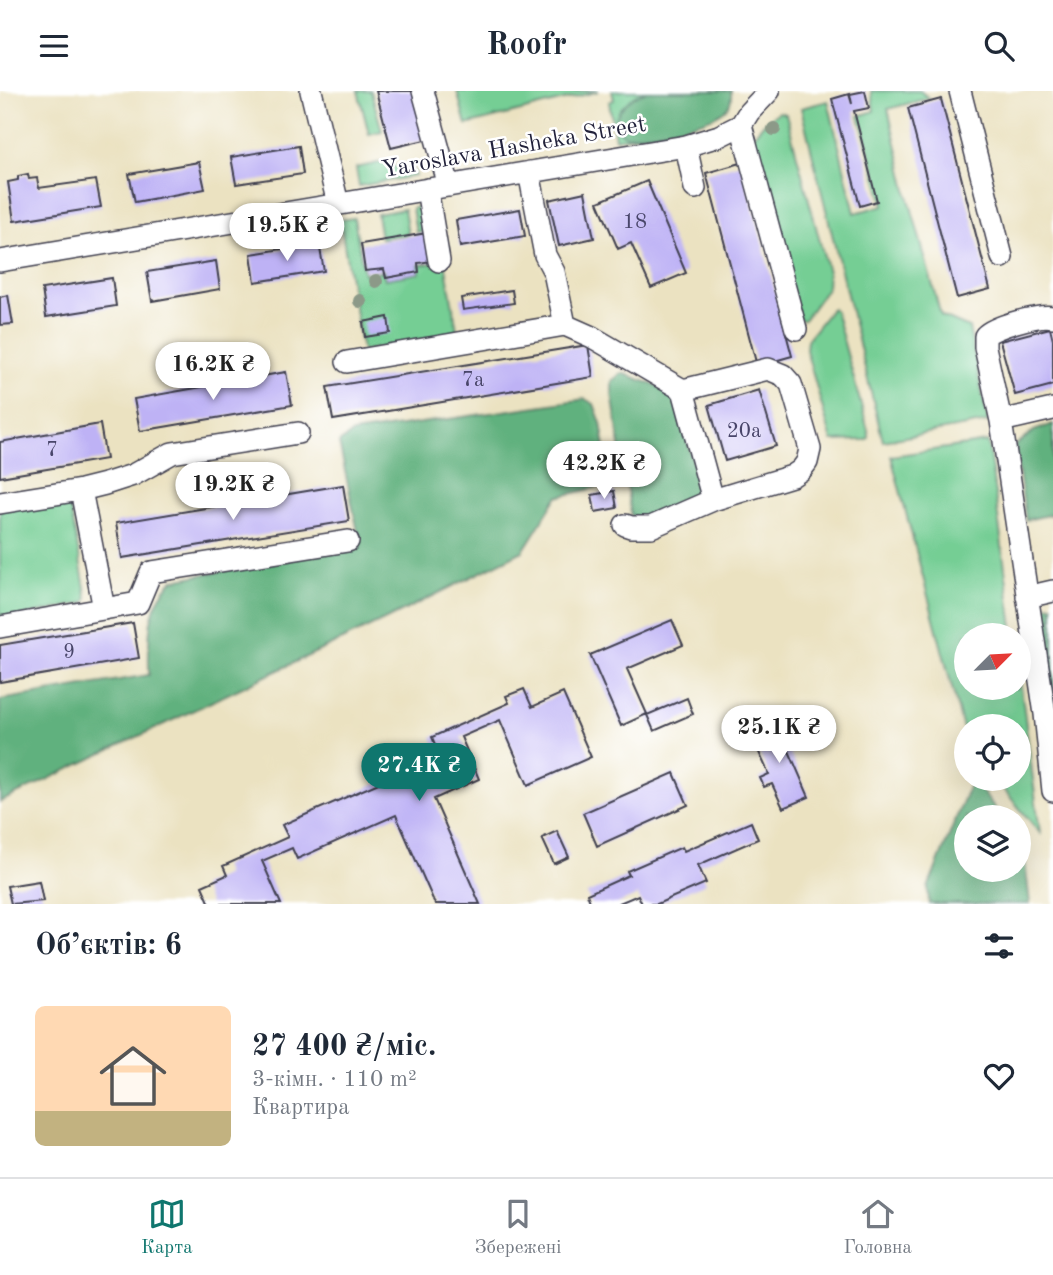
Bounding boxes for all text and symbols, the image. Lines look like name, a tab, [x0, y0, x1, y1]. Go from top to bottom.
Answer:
icon: menu	[35, 27, 73, 65]
icon: search	[980, 27, 1018, 65]
text: Roofr	[486, 30, 567, 62]
street label: Yaroslava Hasheka Street	[380, 113, 648, 183]
pin: 19.5K ₴	[222, 204, 352, 263]
house number: 18	[623, 212, 647, 233]
text: 19.5K ₴	[245, 214, 329, 237]
pin: 16.2K ₴	[148, 343, 278, 402]
text: 16.2K ₴	[171, 353, 255, 376]
house number: 7а	[462, 370, 484, 391]
house number: 20а	[727, 421, 761, 442]
house number: 7	[46, 440, 58, 461]
pin: 42.2K ₴	[539, 441, 669, 501]
text: 42.2K ₴	[562, 452, 646, 475]
pin: 19.2K ₴	[168, 463, 298, 522]
text: 19.2K ₴	[191, 473, 275, 496]
north arrow	[954, 623, 1031, 700]
map controls	[954, 623, 1031, 882]
house number: 9	[63, 642, 75, 663]
pin: 25.1K ₴	[714, 705, 844, 765]
button: locate	[954, 714, 1031, 791]
text: 25.1K ₴	[737, 716, 821, 739]
pin: 27.4K ₴	[354, 743, 484, 803]
text: 27.4K ₴	[377, 754, 461, 777]
button: layers	[954, 805, 1031, 882]
icon: filters	[980, 927, 1018, 965]
text: Об’єктів: 6	[35, 931, 182, 961]
text: 27 400 ₴/міс.	[252, 1032, 436, 1062]
icon: home	[91, 1034, 175, 1118]
icon: heart	[980, 1057, 1018, 1095]
text: 3-кімн. · 110 m²	[252, 1068, 417, 1091]
text: Квартира	[252, 1096, 350, 1119]
tab: Карта	[141, 1195, 193, 1260]
tab: Збережені	[475, 1195, 561, 1260]
tab: Головна	[844, 1195, 912, 1260]

